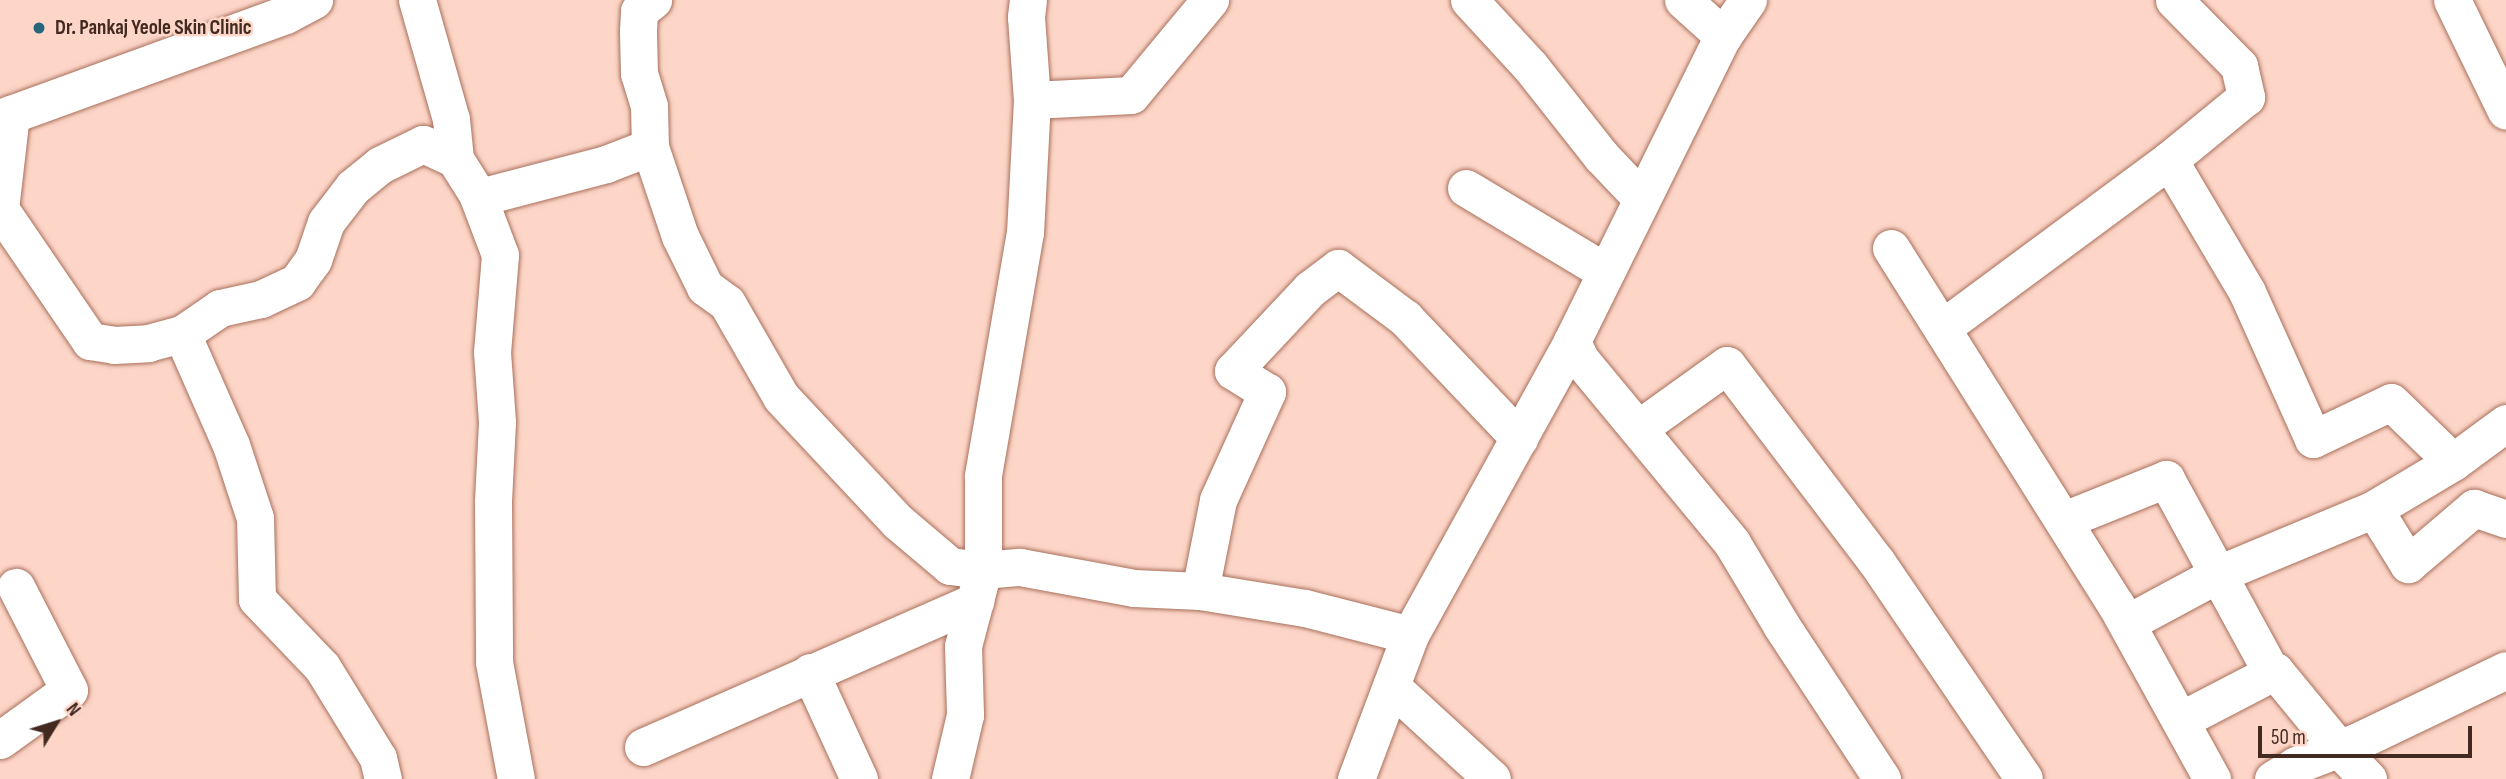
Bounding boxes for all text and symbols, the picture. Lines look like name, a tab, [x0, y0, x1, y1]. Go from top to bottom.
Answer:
place label: Dr. Pankaj Yeole Skin Clinic	[55, 15, 252, 41]
marker: Dr. Pankaj Yeole Skin Clinic	[29, 18, 49, 38]
north arrow	[21, 688, 91, 758]
text: N	[61, 699, 85, 721]
scale bar	[2261, 712, 2474, 756]
text: 50 m	[2271, 725, 2306, 750]

